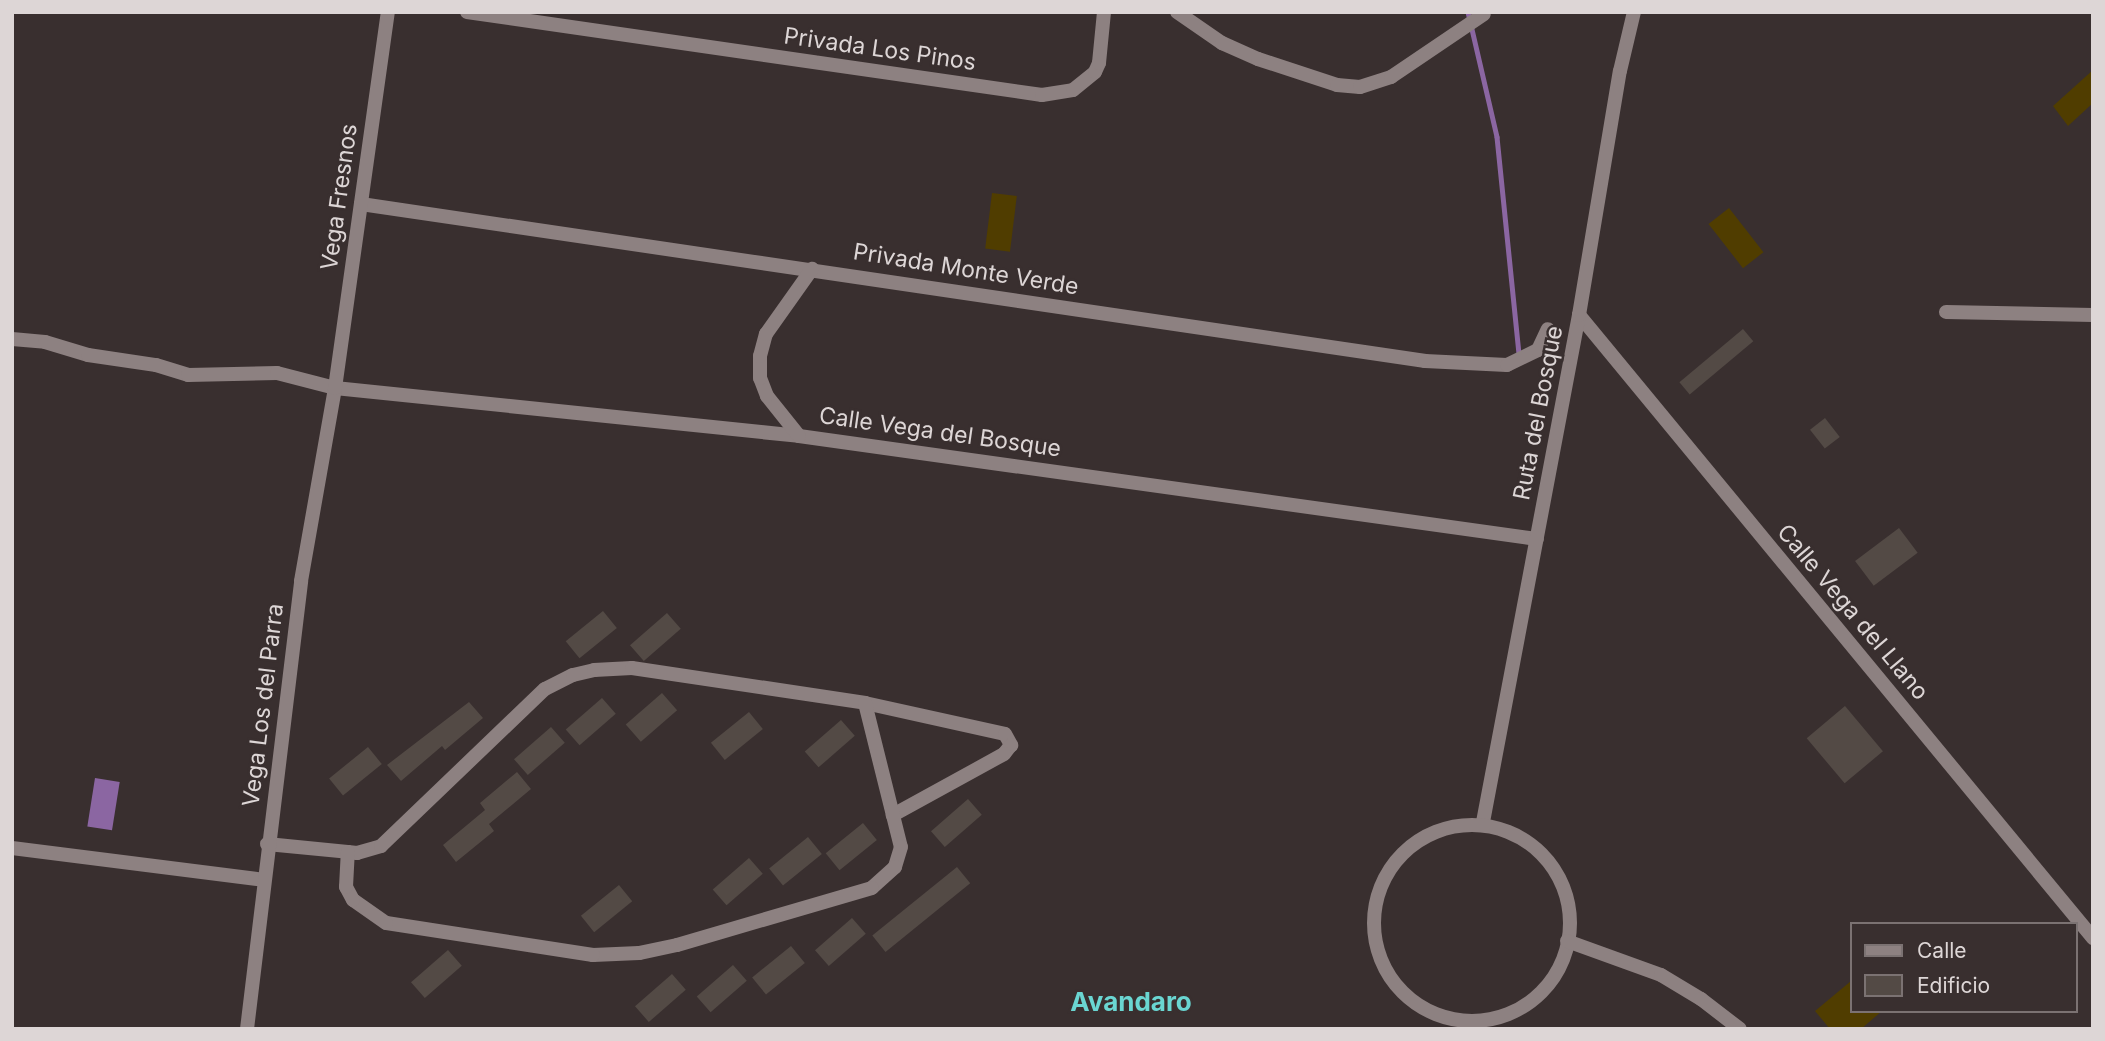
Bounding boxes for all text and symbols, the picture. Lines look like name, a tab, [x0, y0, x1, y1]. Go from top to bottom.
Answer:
street label: Privada Los Pinos	[782, 22, 978, 76]
street label: Vega Fresnos	[315, 122, 363, 272]
street label: Privada Monte Verde	[851, 238, 1081, 300]
street label: Ruta del Bosque	[1508, 323, 1568, 503]
street label: Calle Vega del Bosque	[817, 401, 1063, 463]
street label: Calle Vega del Llano	[1771, 519, 1935, 705]
street label: Vega Los del Parra	[237, 602, 289, 808]
legend	[1850, 922, 2077, 1013]
text: Calle	[1917, 938, 1967, 963]
text: Edificio	[1917, 973, 1990, 998]
district label: Avandaro	[1070, 986, 1192, 1018]

